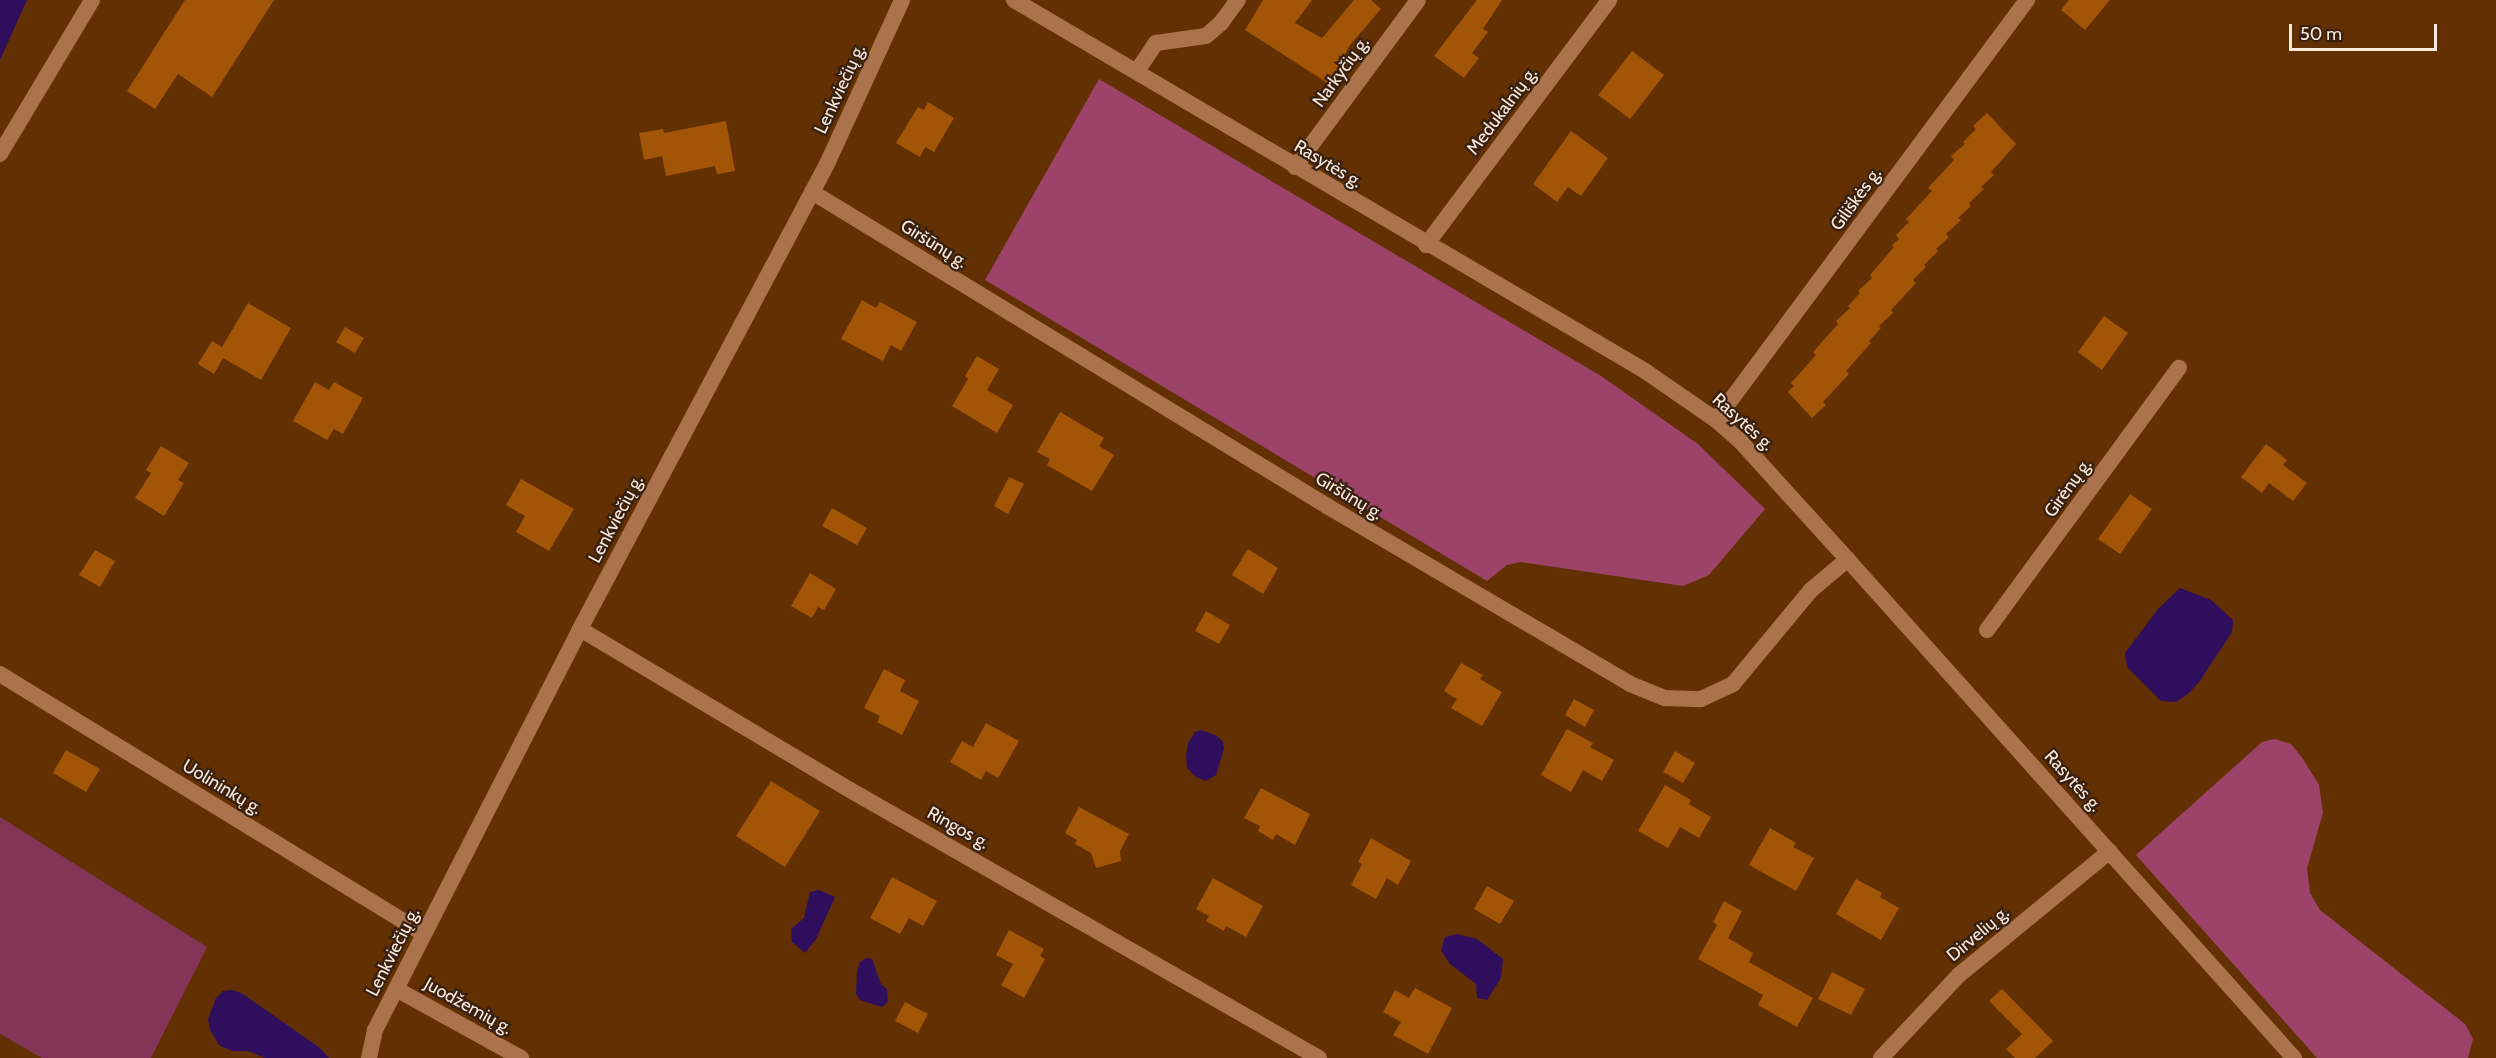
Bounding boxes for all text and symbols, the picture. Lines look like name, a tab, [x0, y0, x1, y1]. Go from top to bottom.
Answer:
scale bar	[2292, 12, 2440, 50]
text: 50 m	[2300, 23, 2342, 45]
street label: Narkyčių g.	[1308, 32, 1374, 112]
street label: Lenkviečių g.	[810, 41, 870, 137]
street label: Medukalnių g.	[1462, 63, 1542, 159]
street label: Rasytės g.	[1290, 135, 1366, 193]
street label: Giliškės g.	[1826, 163, 1886, 235]
street label: Giršūnų g.	[897, 215, 971, 273]
street label: Rasytės g.	[1708, 389, 1778, 455]
street label: Girėnų g.	[2040, 455, 2096, 521]
street label: Giršūnų g.	[1311, 468, 1387, 524]
street label: Lenkviečių g.	[584, 471, 648, 567]
street label: Rasytės g.	[2040, 746, 2106, 816]
street label: Uolininkų g.	[178, 755, 266, 819]
street label: Ringos g.	[923, 802, 993, 854]
street label: Dirvelių g.	[1942, 902, 2014, 966]
street label: Lenkviečių g.	[362, 904, 424, 1000]
street label: Juodžemių g.	[420, 973, 516, 1039]

